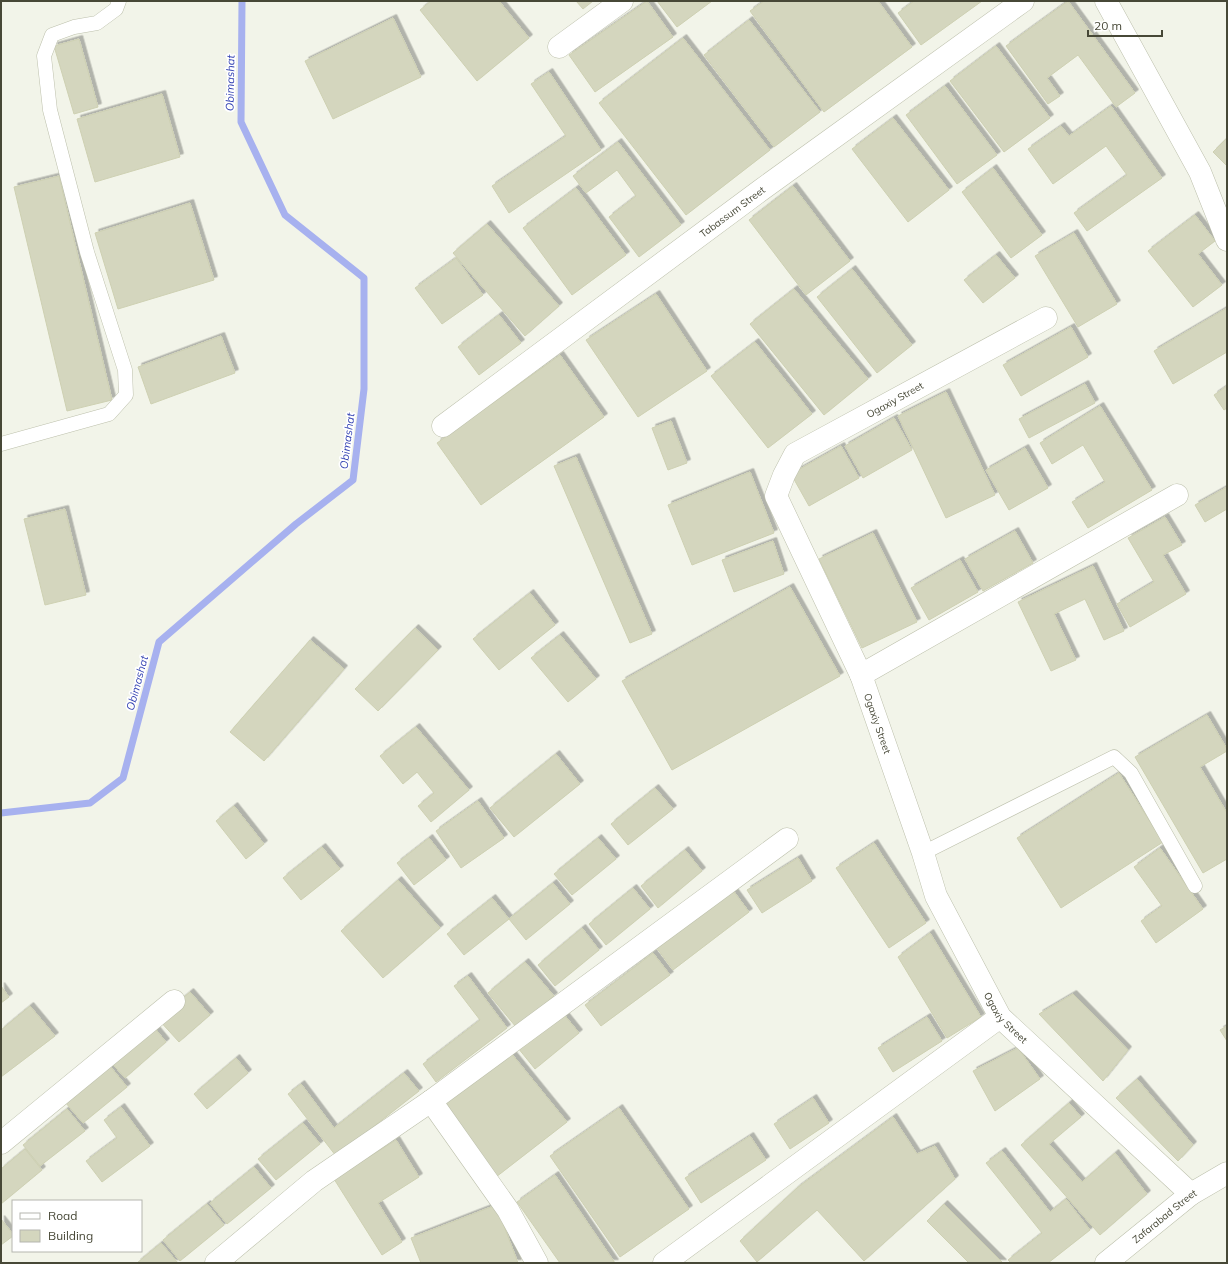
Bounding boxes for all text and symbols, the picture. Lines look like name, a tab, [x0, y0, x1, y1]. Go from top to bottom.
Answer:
scale bar	[1088, 12, 1162, 38]
text: 20 m	[1094, 18, 1122, 33]
water label: Obimashat	[223, 54, 238, 111]
street label: Tabassum Street	[697, 183, 768, 240]
street label: Ogaxiy Street	[864, 379, 926, 421]
water label: Obimashat	[337, 411, 358, 470]
water label: Obimashat	[123, 653, 151, 712]
street label: Ogaxiy Street	[861, 691, 895, 756]
street label: Ogaxiy Street	[981, 989, 1031, 1046]
street label: Zafarabad Street	[1129, 1186, 1199, 1246]
legend	[12, 1200, 142, 1252]
text: Road	[48, 1208, 77, 1223]
text: Building	[48, 1228, 93, 1243]

